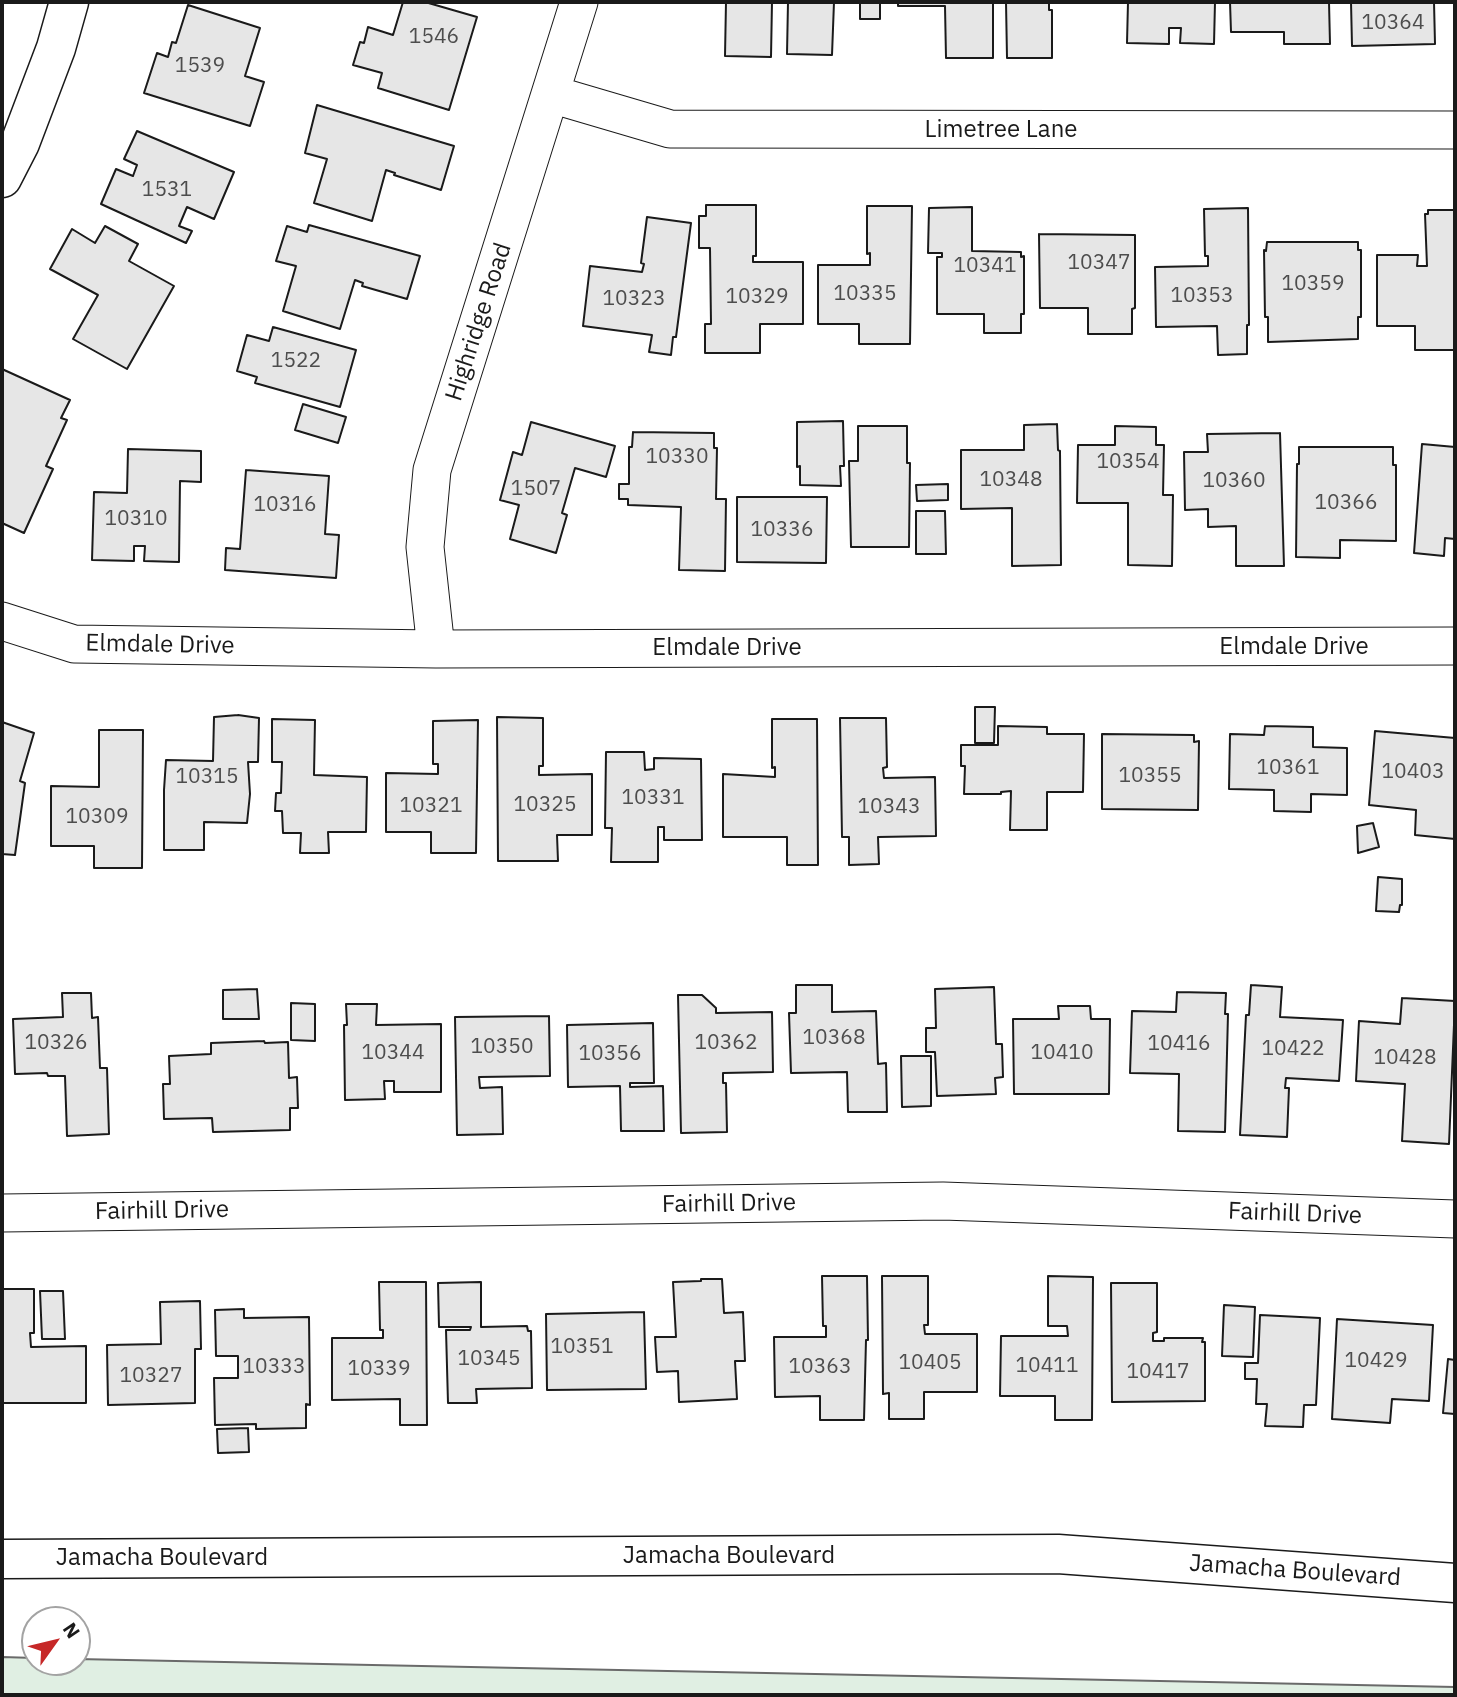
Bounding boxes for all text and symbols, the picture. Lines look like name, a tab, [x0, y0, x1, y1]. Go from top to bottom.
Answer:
house number: 10364	[1362, 10, 1424, 36]
house number: 1546	[409, 24, 459, 50]
house number: 1539	[175, 53, 225, 79]
street label: Limetree Lane	[925, 116, 1077, 144]
house number: 1531	[142, 177, 192, 203]
street label: Highridge Road	[440, 239, 518, 405]
house number: 10347	[1068, 250, 1130, 276]
house number: 10341	[954, 253, 1016, 279]
house number: 10359	[1282, 271, 1344, 297]
house number: 10335	[834, 281, 896, 307]
house number: 10353	[1171, 283, 1233, 309]
house number: 10329	[726, 284, 788, 310]
house number: 10323	[603, 286, 665, 312]
house number: 1522	[271, 348, 321, 374]
house number: 10330	[646, 444, 708, 470]
house number: 10354	[1097, 449, 1159, 475]
house number: 10348	[980, 467, 1042, 493]
house number: 10360	[1203, 468, 1265, 494]
house number: 1507	[511, 476, 561, 502]
house number: 10366	[1315, 490, 1377, 516]
house number: 10316	[254, 492, 316, 518]
house number: 10310	[105, 506, 167, 532]
house number: 10336	[751, 517, 813, 543]
street label: Elmdale Drive	[85, 629, 235, 661]
street label: Elmdale Drive	[1219, 633, 1369, 661]
street label: Elmdale Drive	[652, 634, 802, 662]
house number: 10361	[1257, 755, 1319, 781]
house number: 10403	[1382, 759, 1444, 785]
house number: 10355	[1119, 763, 1181, 789]
house number: 10315	[176, 764, 238, 790]
house number: 10331	[622, 785, 684, 811]
house number: 10325	[514, 792, 576, 818]
house number: 10321	[400, 793, 462, 819]
house number: 10343	[858, 794, 920, 820]
house number: 10309	[66, 804, 128, 830]
house number: 10368	[803, 1025, 865, 1051]
house number: 10326	[25, 1030, 87, 1056]
house number: 10362	[695, 1030, 757, 1056]
house number: 10416	[1148, 1031, 1210, 1057]
house number: 10350	[471, 1034, 533, 1060]
house number: 10422	[1262, 1036, 1324, 1062]
house number: 10344	[362, 1040, 424, 1066]
house number: 10410	[1031, 1040, 1093, 1066]
house number: 10356	[579, 1041, 641, 1067]
house number: 10428	[1374, 1045, 1436, 1071]
street label: Fairhill Drive	[662, 1188, 796, 1220]
street label: Fairhill Drive	[95, 1195, 229, 1227]
street label: Fairhill Drive	[1228, 1197, 1362, 1231]
house number: 10351	[551, 1334, 613, 1360]
house number: 10345	[458, 1346, 520, 1372]
house number: 10429	[1345, 1348, 1407, 1374]
house number: 10405	[899, 1350, 961, 1376]
house number: 10411	[1016, 1353, 1078, 1379]
house number: 10333	[243, 1354, 305, 1380]
house number: 10363	[789, 1354, 851, 1380]
house number: 10339	[348, 1356, 410, 1382]
house number: 10417	[1127, 1359, 1189, 1385]
house number: 10327	[120, 1363, 182, 1389]
street label: Jamacha Boulevard	[623, 1542, 835, 1570]
street label: Jamacha Boulevard	[56, 1544, 268, 1572]
street label: Jamacha Boulevard	[1188, 1549, 1402, 1593]
north arrow	[21, 1606, 91, 1676]
text: N	[58, 1618, 86, 1643]

